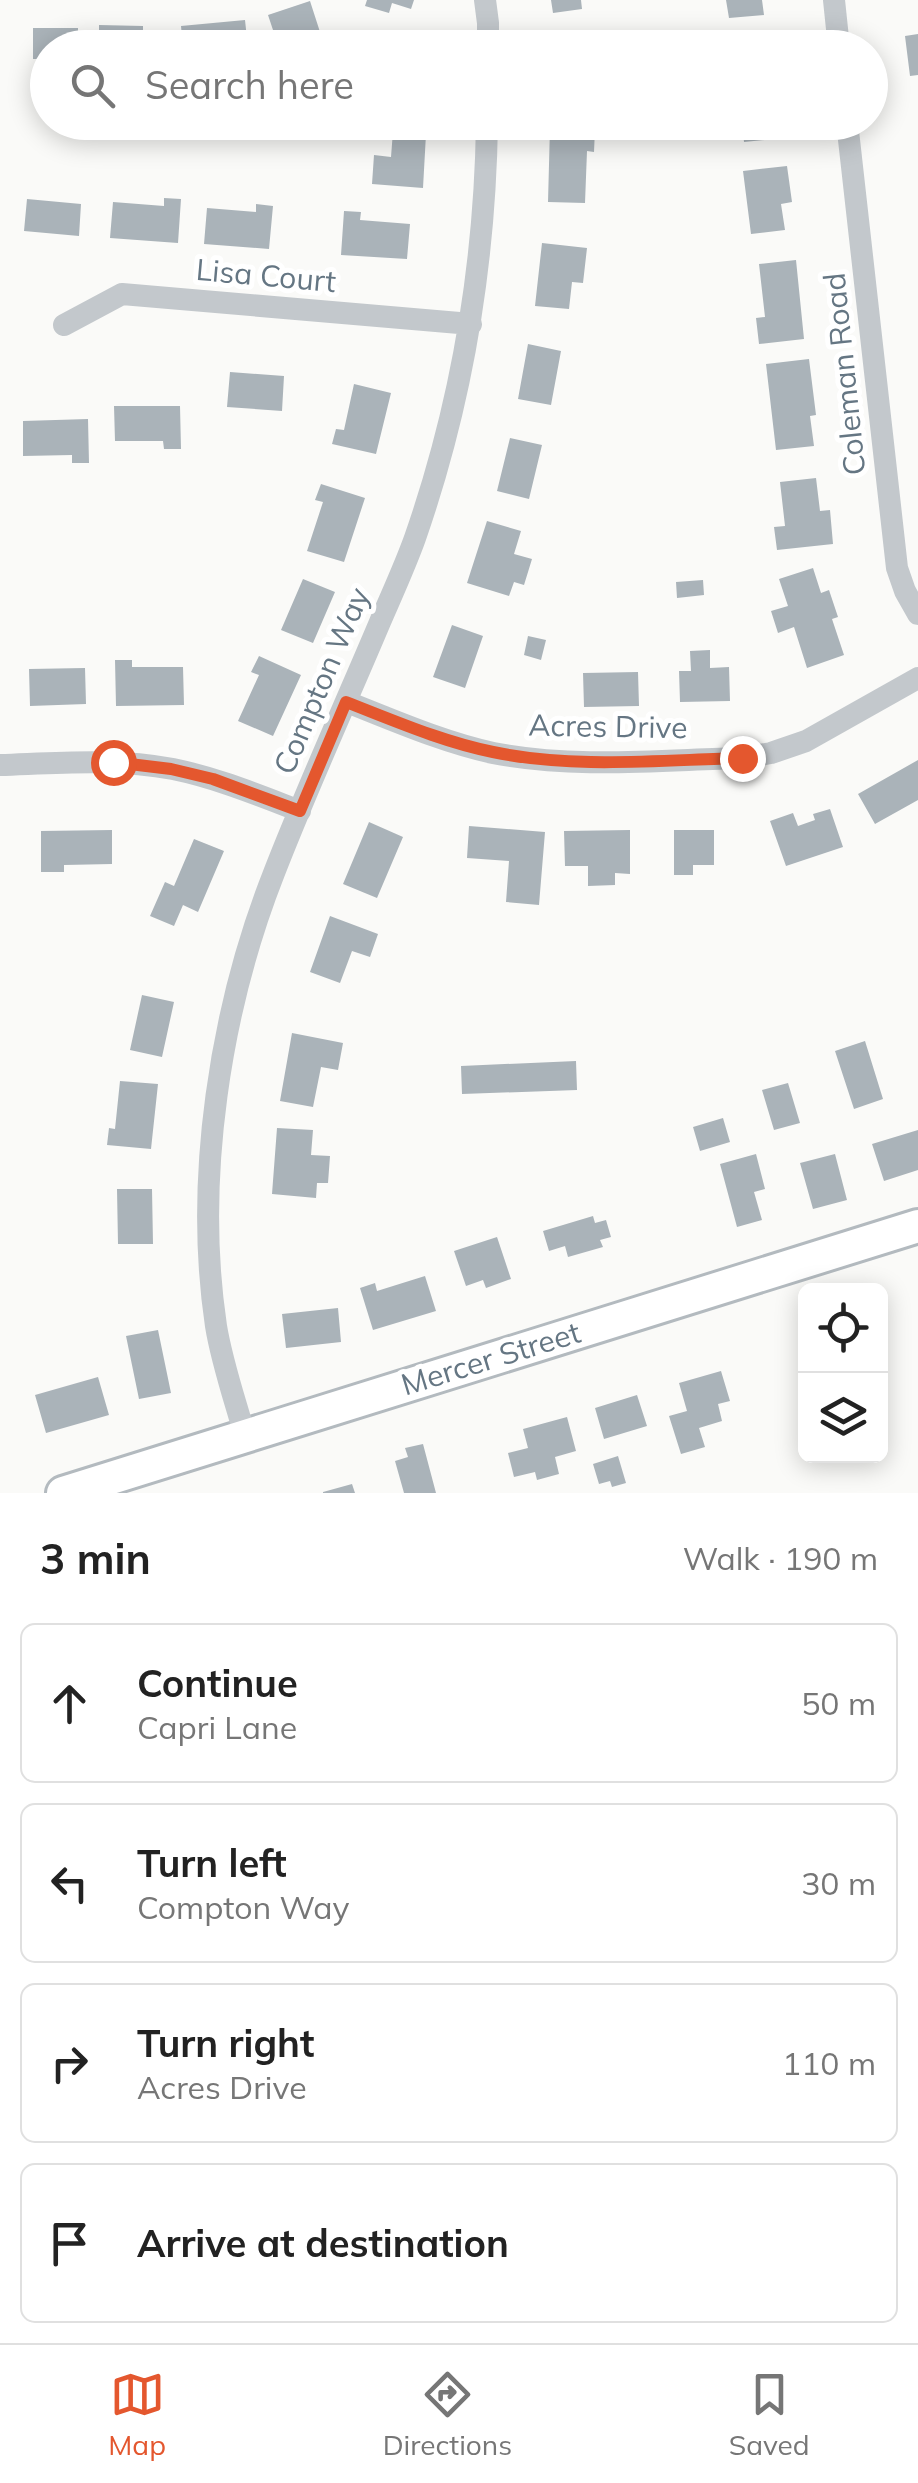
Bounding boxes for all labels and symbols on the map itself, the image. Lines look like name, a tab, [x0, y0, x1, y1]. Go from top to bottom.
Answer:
street label: Lisa Court	[195, 250, 338, 300]
street label: Coleman Road	[814, 271, 874, 477]
street label: Compton Way	[265, 581, 377, 780]
street label: Acres Drive	[528, 706, 688, 746]
route end	[720, 736, 766, 782]
route start	[91, 740, 137, 786]
street label: Mercer Street	[397, 1313, 585, 1403]

